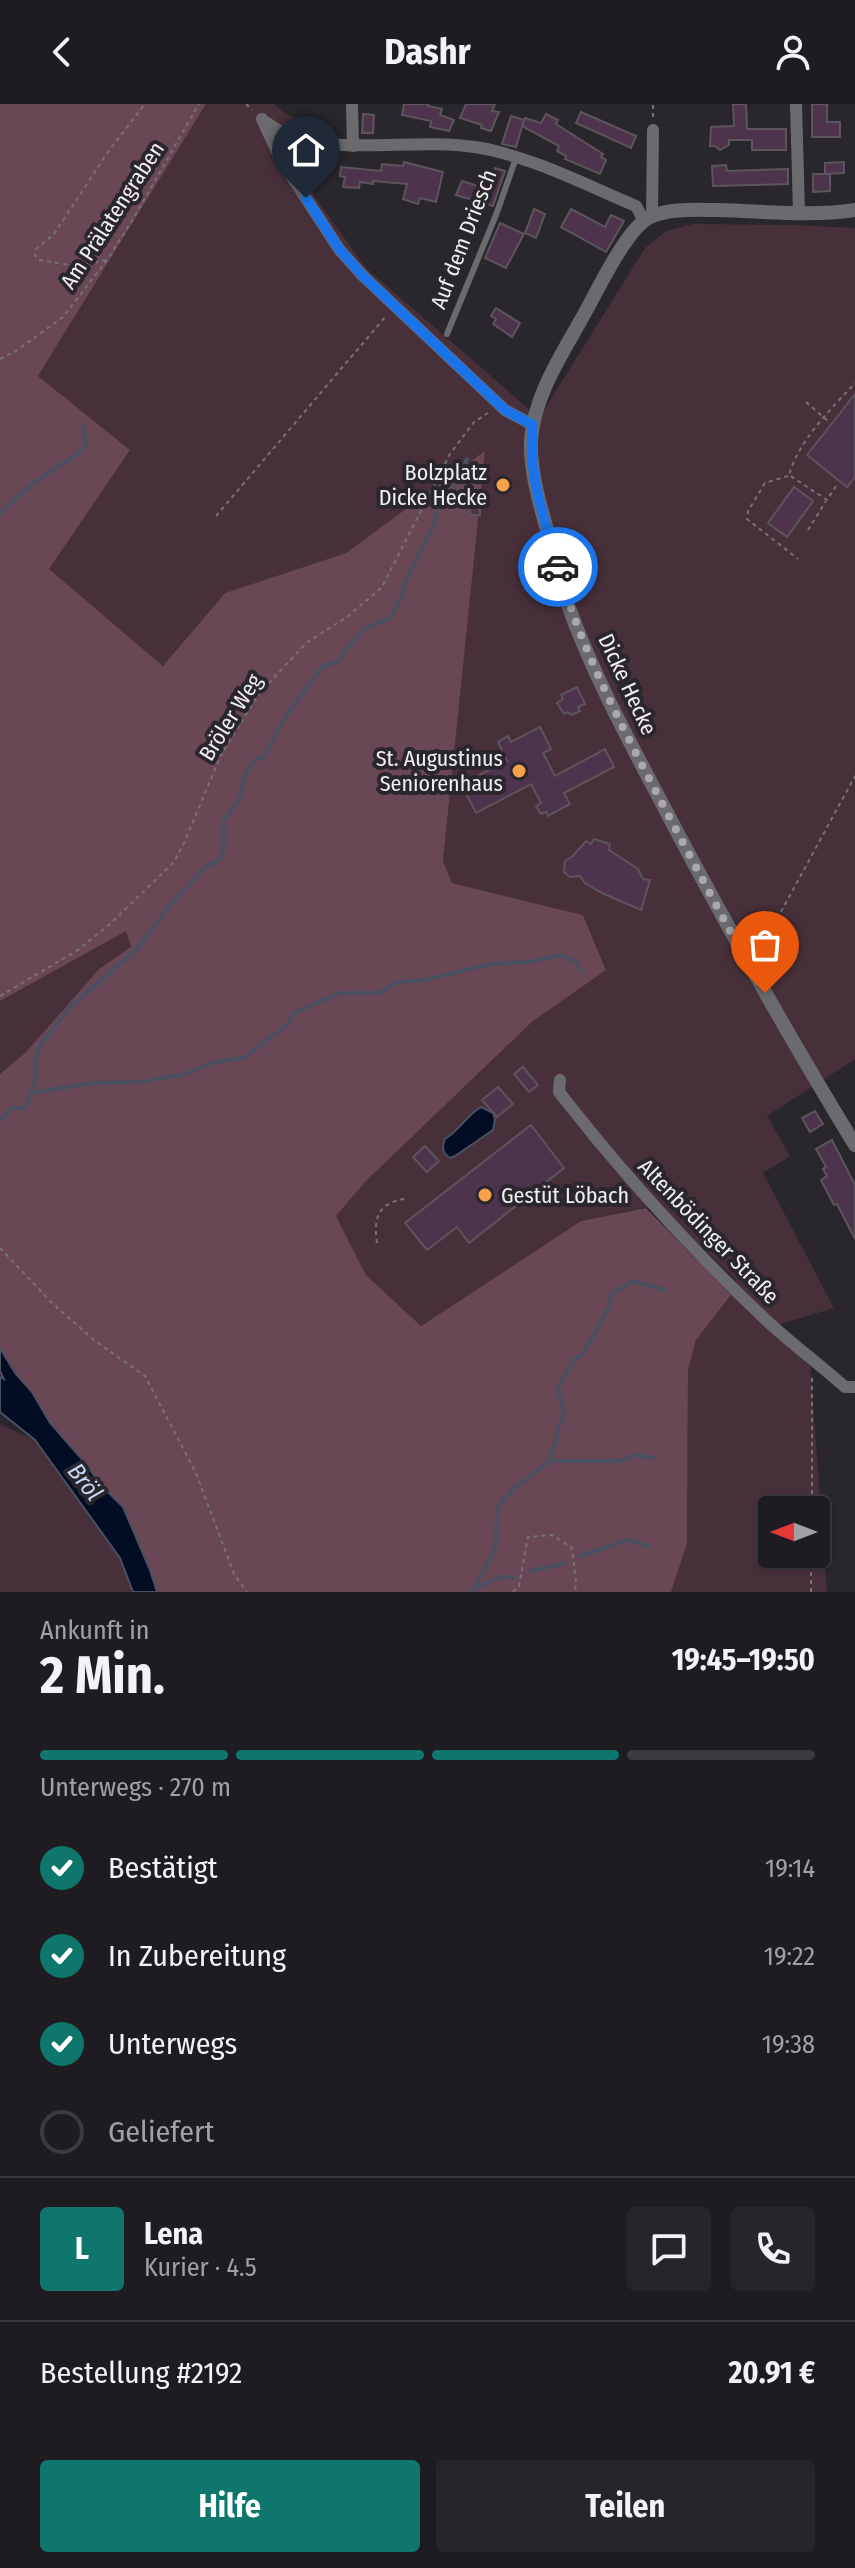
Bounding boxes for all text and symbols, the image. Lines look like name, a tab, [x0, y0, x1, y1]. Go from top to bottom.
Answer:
icon: back	[40, 30, 84, 74]
text: Dashr	[384, 30, 471, 74]
icon: person	[771, 30, 815, 74]
pin	[272, 116, 340, 198]
icon: home	[284, 128, 328, 172]
street label: Am Prälatengraben	[55, 136, 170, 294]
street label: Auf dem Driesch	[425, 166, 502, 313]
place label: Bolzplatz Dicke Hecke	[379, 459, 487, 511]
marker: Bolzplatz Dicke Hecke	[494, 476, 512, 494]
courier	[518, 527, 598, 607]
icon: car	[536, 545, 580, 589]
street label: Dicke Hecke	[592, 629, 663, 739]
street label: Bröler Weg	[193, 668, 268, 766]
place label: St. Augustinus Seniorenhaus	[376, 745, 503, 797]
marker: St. Augustinus Seniorenhaus	[510, 762, 528, 780]
pin	[731, 911, 799, 993]
icon: bag	[743, 923, 787, 967]
street label: Altenbödinger Straße	[633, 1153, 785, 1309]
place label: Gestüt Löbach	[501, 1182, 629, 1209]
marker: Gestüt Löbach	[476, 1186, 494, 1204]
water label: Bröl	[62, 1458, 108, 1506]
north arrow	[758, 1496, 830, 1568]
map controls	[758, 1496, 830, 1568]
text: Ankunft in	[40, 1615, 149, 1646]
text: 19:45–19:50	[672, 1642, 815, 1678]
text: 2 Min.	[40, 1644, 165, 1707]
text: Unterwegs · 270 m	[40, 1772, 231, 1803]
icon: check	[40, 1846, 84, 1890]
text: Bestätigt	[108, 1850, 218, 1886]
text: 19:14	[765, 1853, 815, 1884]
icon: check	[40, 1934, 84, 1978]
text: In Zubereitung	[108, 1938, 286, 1974]
text: 19:22	[764, 1941, 815, 1972]
icon: check	[40, 2022, 84, 2066]
text: Unterwegs	[108, 2026, 237, 2062]
text: 19:38	[762, 2029, 815, 2060]
text: Geliefert	[108, 2114, 214, 2150]
button: chat	[627, 2207, 711, 2291]
button: phone	[731, 2207, 815, 2291]
text: Lena	[144, 2216, 203, 2252]
text: L	[75, 2231, 89, 2267]
text: Kurier · 4.5	[144, 2252, 257, 2283]
text: Bestellung #2192	[40, 2355, 242, 2391]
text: 20.91 €	[728, 2355, 815, 2391]
button: Hilfe	[40, 2460, 420, 2552]
button: Teilen	[436, 2460, 815, 2552]

